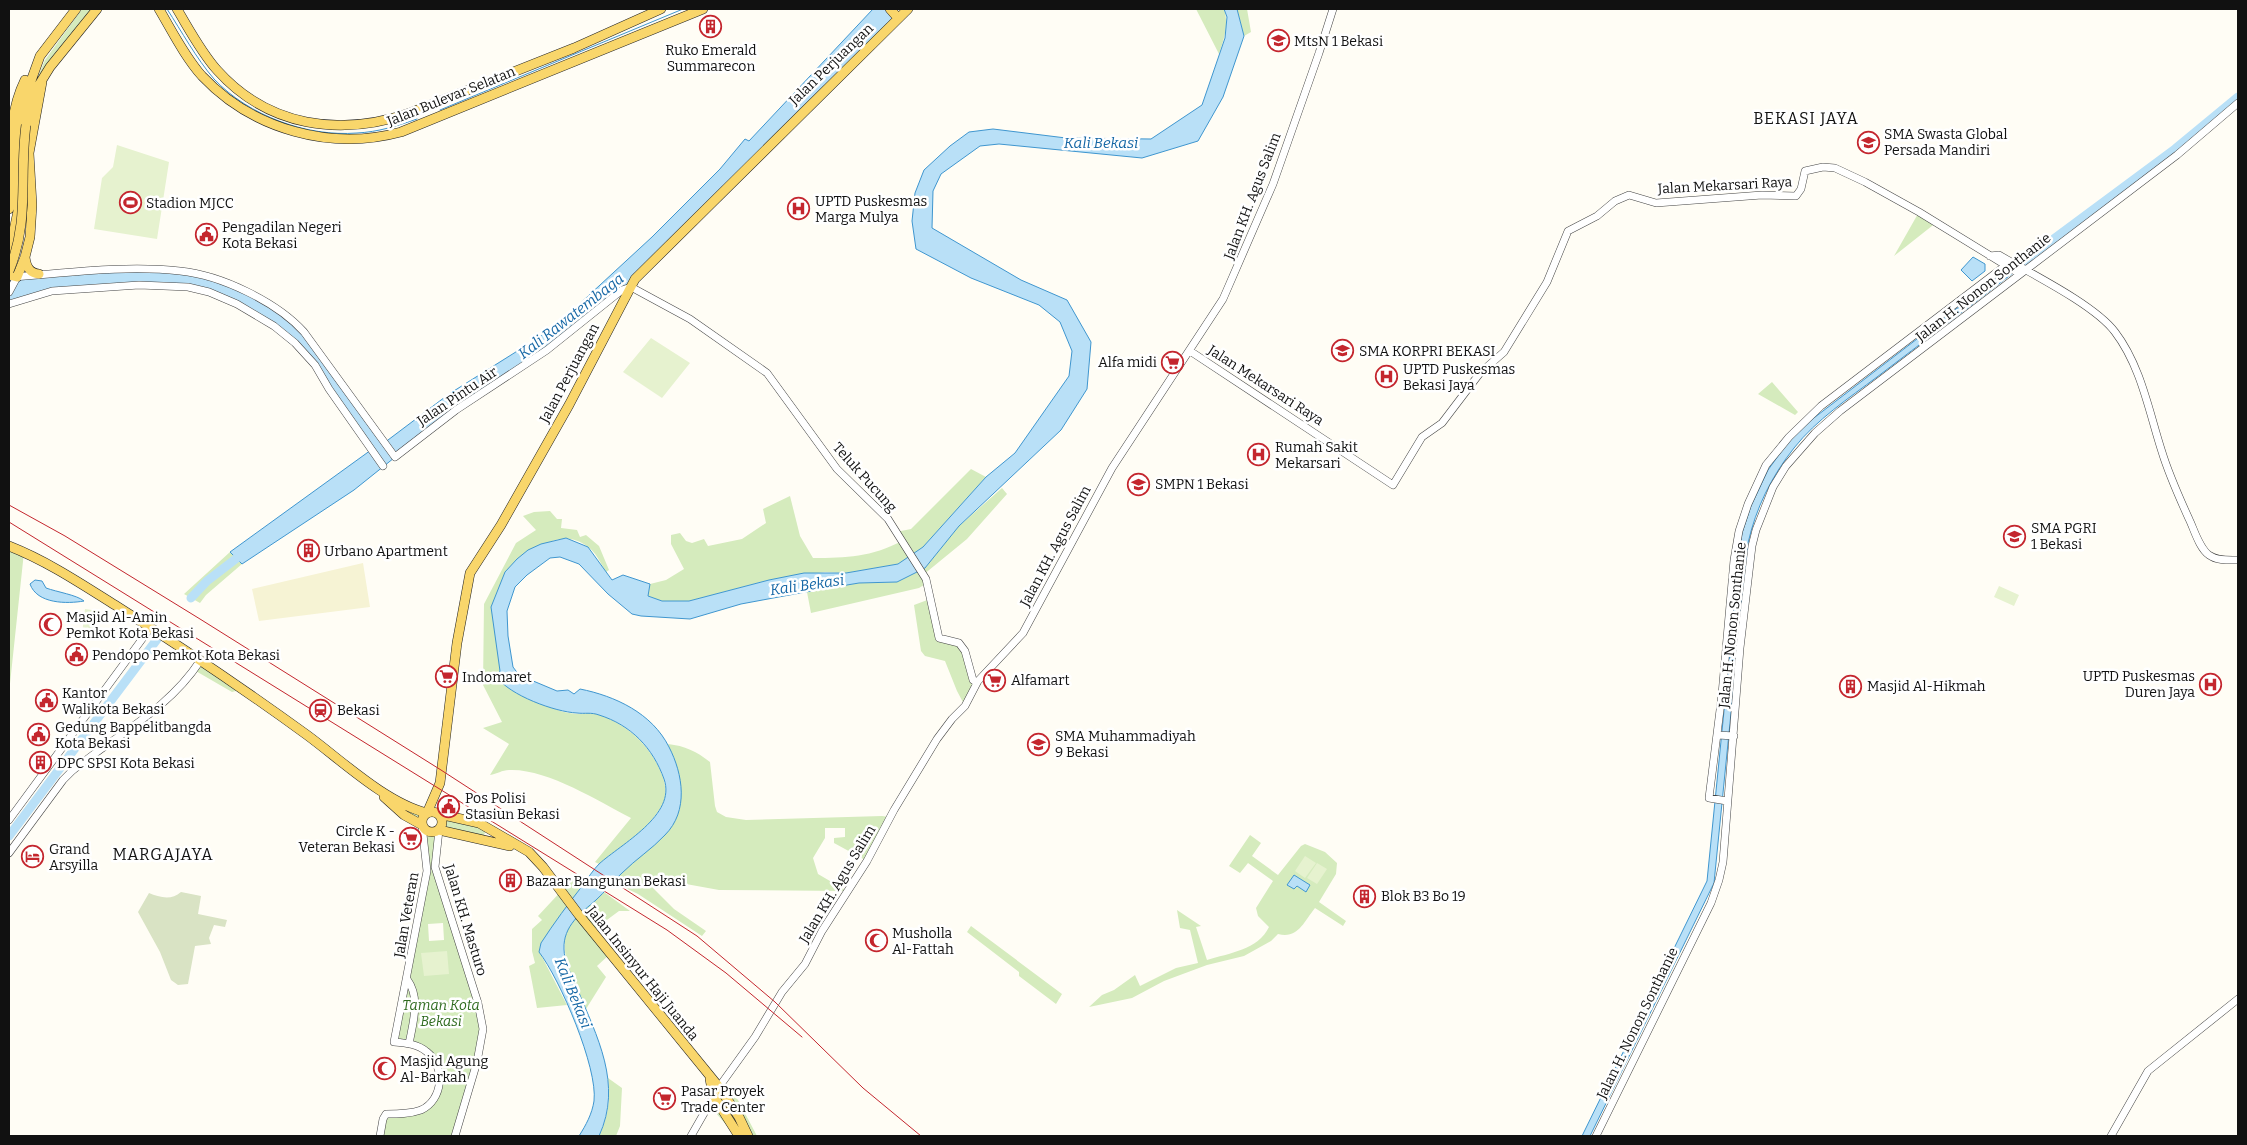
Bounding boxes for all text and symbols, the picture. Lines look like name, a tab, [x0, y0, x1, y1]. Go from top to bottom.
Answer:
building icon: Ruko Emerald Summarecon	[699, 15, 723, 39]
street label: Jalan Perjuangan	[785, 20, 877, 109]
school or university icon: MtsN 1 Bekasi	[1266, 29, 1290, 53]
place label: MtsN 1 Bekasi	[1294, 33, 1383, 50]
place label: Ruko Emerald Summarecon	[665, 42, 757, 75]
street label: Jalan Bulevar Selatan	[384, 63, 518, 130]
district label: BEKASI JAYA	[1753, 109, 1859, 128]
place label: SMA Swasta Global Persada Mandiri	[1884, 126, 2008, 159]
street label: Jalan KH. Agus Salim	[1220, 130, 1285, 263]
school or university icon: SMA Swasta Global Persada Mandiri	[1856, 130, 1880, 154]
water label: Kali Bekasi	[1064, 134, 1138, 152]
street label: Jalan Mekarsari Raya	[1656, 173, 1793, 198]
sports icon: Stadion MJCC	[118, 191, 142, 215]
place label: UPTD Puskesmas Marga Mulya	[815, 193, 927, 226]
place label: Stadion MJCC	[146, 195, 234, 212]
hospital icon: UPTD Puskesmas Marga Mulya	[787, 197, 811, 221]
place label: Pengadilan Negeri Kota Bekasi	[222, 219, 342, 252]
public building icon: Pengadilan Negeri Kota Bekasi	[194, 223, 218, 247]
street label: Jalan H. Nonon Sonthanie	[1912, 229, 2054, 346]
water label: Kali Rawatembaga	[515, 269, 627, 363]
street label: Jalan Perjuangan	[536, 320, 603, 427]
school or university icon: SMA KORPRI BEKASI	[1331, 339, 1355, 363]
street label: Jalan Mekarsari Raya	[1204, 341, 1327, 429]
place label: SMA KORPRI BEKASI	[1359, 343, 1495, 360]
supermarket icon: Alfa midi	[1161, 350, 1185, 374]
place label: Alfa midi	[1098, 354, 1157, 371]
place label: UPTD Puskesmas Bekasi Jaya	[1403, 361, 1515, 394]
street label: Jalan Pintu Air	[413, 363, 501, 430]
hospital icon: UPTD Puskesmas Bekasi Jaya	[1375, 365, 1399, 389]
street label: Teluk Pucung	[829, 439, 900, 516]
place label: Rumah Sakit Mekarsari	[1275, 439, 1358, 472]
hospital icon: Rumah Sakit Mekarsari	[1247, 443, 1271, 467]
school or university icon: SMPN 1 Bekasi	[1127, 472, 1151, 496]
place label: SMPN 1 Bekasi	[1155, 476, 1249, 493]
street label: Jalan KH. Agus Salim	[1016, 482, 1095, 610]
place label: SMA PGRI 1 Bekasi	[2031, 520, 2097, 553]
school or university icon: SMA PGRI 1 Bekasi	[2003, 524, 2027, 548]
building icon: Urbano Apartment	[296, 539, 320, 563]
street label: Jalan H. Nonon Sonthanie	[1715, 541, 1750, 710]
place label: Urbano Apartment	[324, 543, 448, 560]
water label: Kali Bekasi	[769, 571, 845, 599]
place label: Masjid Al-Amin Pemkot Kota Bekasi	[66, 609, 194, 642]
mosque icon: Masjid Al-Amin Pemkot Kota Bekasi	[38, 613, 62, 637]
public building icon: Pendopo Pemkot Kota Bekasi	[64, 643, 88, 667]
place label: Pendopo Pemkot Kota Bekasi	[92, 647, 280, 664]
supermarket icon: Indomaret	[434, 665, 458, 689]
supermarket icon: Alfamart	[983, 668, 1007, 692]
place label: UPTD Puskesmas Duren Jaya	[2083, 668, 2195, 701]
place label: Indomaret	[462, 669, 532, 686]
place label: Alfamart	[1011, 672, 1069, 689]
hospital icon: UPTD Puskesmas Duren Jaya	[2199, 672, 2223, 696]
building icon: Masjid Al-Hikmah	[1839, 674, 1863, 698]
place label: Masjid Al-Hikmah	[1867, 678, 1986, 695]
place label: Kantor Walikota Bekasi	[62, 685, 164, 718]
public building icon: Kantor Walikota Bekasi	[34, 689, 58, 713]
station icon: Bekasi	[309, 698, 333, 722]
place label: Bekasi	[337, 702, 380, 719]
place label: Gedung Bappelitbangda Kota Bekasi	[55, 719, 212, 752]
public building icon: Gedung Bappelitbangda Kota Bekasi	[27, 723, 51, 747]
place label: SMA Muhammadiyah 9 Bekasi	[1055, 728, 1196, 761]
school or university icon: SMA Muhammadiyah 9 Bekasi	[1027, 732, 1051, 756]
building icon: DPC SPSI Kota Bekasi	[29, 751, 53, 775]
place label: DPC SPSI Kota Bekasi	[57, 755, 195, 772]
place label: Pos Polisi Stasiun Bekasi	[465, 790, 560, 823]
public building icon: Pos Polisi Stasiun Bekasi	[437, 794, 461, 818]
street label: Jalan KH. Agus Salim	[795, 822, 880, 947]
place label: Circle K - Veteran Bekasi	[298, 823, 395, 856]
supermarket icon: Circle K - Veteran Bekasi	[399, 827, 423, 851]
place label: Grand Arsyilla	[49, 841, 98, 874]
hotel icon: Grand Arsyilla	[21, 845, 45, 869]
district label: MARGAJAYA	[112, 845, 214, 864]
street label: Jalan KH. Masturo	[440, 861, 491, 978]
building icon: Bazaar Bangunan Bekasi	[498, 869, 522, 893]
street label: Jalan Veteran	[390, 871, 422, 960]
place label: Bazaar Bangunan Bekasi	[526, 873, 686, 890]
building icon: Blok B3 Bo 19	[1353, 884, 1377, 908]
place label: Blok B3 Bo 19	[1381, 888, 1466, 905]
street label: Jalan Insinyur Haji Juanda	[582, 902, 702, 1044]
place label: Musholla Al-Fattah	[892, 925, 954, 958]
mosque icon: Musholla Al-Fattah	[864, 929, 888, 953]
street label: Jalan H. Nonon Sonthanie	[1593, 945, 1682, 1103]
water label: Kali Bekasi	[551, 955, 595, 1031]
park label: Taman Kota Bekasi	[402, 997, 480, 1030]
place label: Masjid Agung Al-Barkah	[400, 1053, 489, 1086]
mosque icon: Masjid Agung Al-Barkah	[372, 1057, 396, 1081]
place label: Pasar Proyek Trade Center	[681, 1083, 765, 1116]
supermarket icon: Pasar Proyek Trade Center	[653, 1087, 677, 1111]

